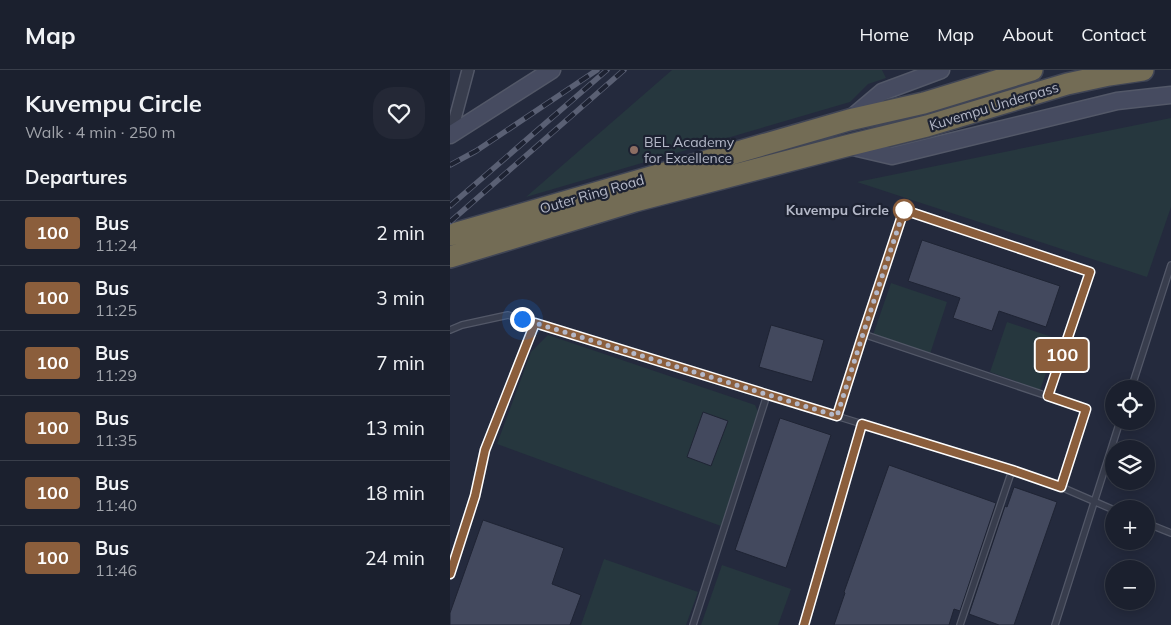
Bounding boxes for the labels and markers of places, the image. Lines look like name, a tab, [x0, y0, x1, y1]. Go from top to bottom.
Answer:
place label: BEL Academy for Excellence	[644, 133, 735, 167]
marker: BEL Academy for Excellence	[628, 144, 640, 156]
marker: Kuvempu Circle	[893, 199, 915, 221]
place label: Kuvempu Circle	[786, 201, 889, 219]

